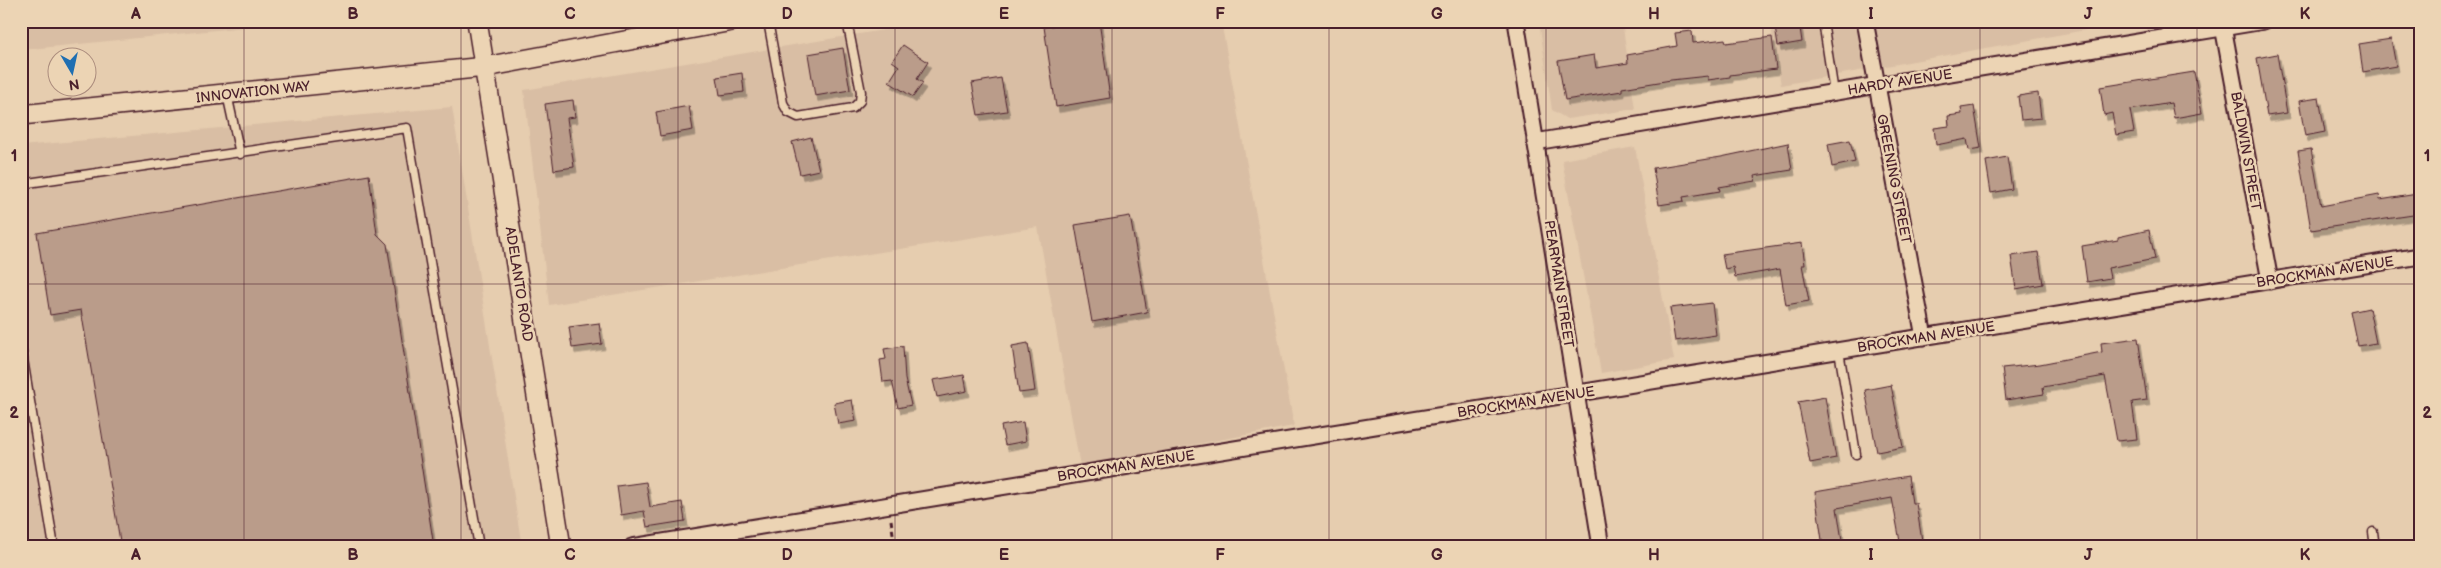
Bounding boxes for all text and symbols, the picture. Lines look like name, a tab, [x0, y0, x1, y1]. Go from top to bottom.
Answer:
text: A	[130, 5, 141, 24]
text: B	[347, 5, 359, 24]
text: C	[564, 5, 576, 24]
text: D	[781, 5, 793, 24]
text: E	[999, 5, 1009, 24]
text: F	[1215, 5, 1225, 24]
text: G	[1431, 5, 1443, 24]
text: H	[1648, 5, 1660, 24]
text: I	[1868, 5, 1874, 24]
text: J	[2084, 5, 2093, 24]
text: K	[2300, 5, 2311, 24]
north arrow	[48, 48, 98, 98]
street label: HARDY AVENUE	[1847, 65, 1953, 99]
text: N	[67, 75, 80, 94]
street label: INNOVATION WAY	[195, 77, 312, 106]
street label: BALDWIN STREET	[2227, 90, 2265, 212]
street label: GREENING STREET	[1873, 113, 1915, 246]
text: 1	[11, 147, 17, 166]
text: 1	[2424, 147, 2430, 166]
street label: PEARMAIN STREET	[1541, 219, 1578, 350]
street label: ADELANTO ROAD	[502, 225, 536, 343]
street label: BROCKMAN AVENUE	[2255, 253, 2395, 291]
street label: BROCKMAN AVENUE	[1856, 318, 1996, 356]
street label: BROCKMAN AVENUE	[1456, 383, 1596, 421]
text: 2	[9, 404, 19, 423]
text: 2	[2422, 404, 2432, 423]
street label: BROCKMAN AVENUE	[1056, 447, 1196, 485]
text: A	[130, 546, 141, 565]
text: B	[347, 546, 359, 565]
text: C	[564, 546, 576, 565]
text: D	[781, 546, 793, 565]
text: E	[999, 546, 1009, 565]
text: F	[1215, 546, 1225, 565]
text: G	[1431, 546, 1443, 565]
text: H	[1648, 546, 1660, 565]
text: I	[1868, 546, 1874, 565]
text: J	[2084, 546, 2093, 565]
text: K	[2300, 546, 2311, 565]

